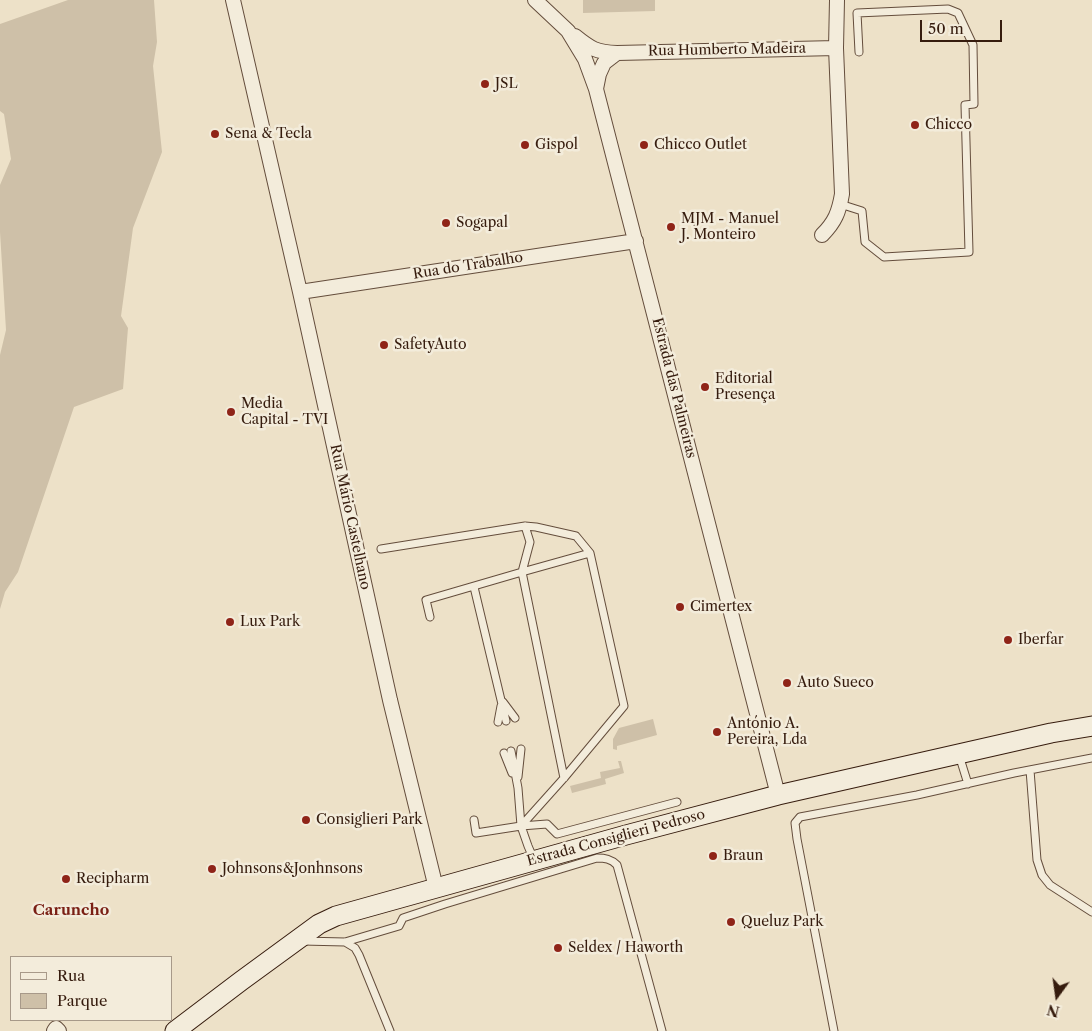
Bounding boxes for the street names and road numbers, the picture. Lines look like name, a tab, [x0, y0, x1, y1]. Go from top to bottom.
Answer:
street label: Rua Humberto Madeira	[648, 40, 806, 60]
street label: Rua do Trabalho	[412, 249, 524, 283]
street label: Estrada das Palmeiras	[648, 316, 700, 460]
street label: Rua Mário Castelhano	[326, 443, 374, 591]
street label: Estrada Consiglieri Pedroso	[525, 806, 707, 870]

